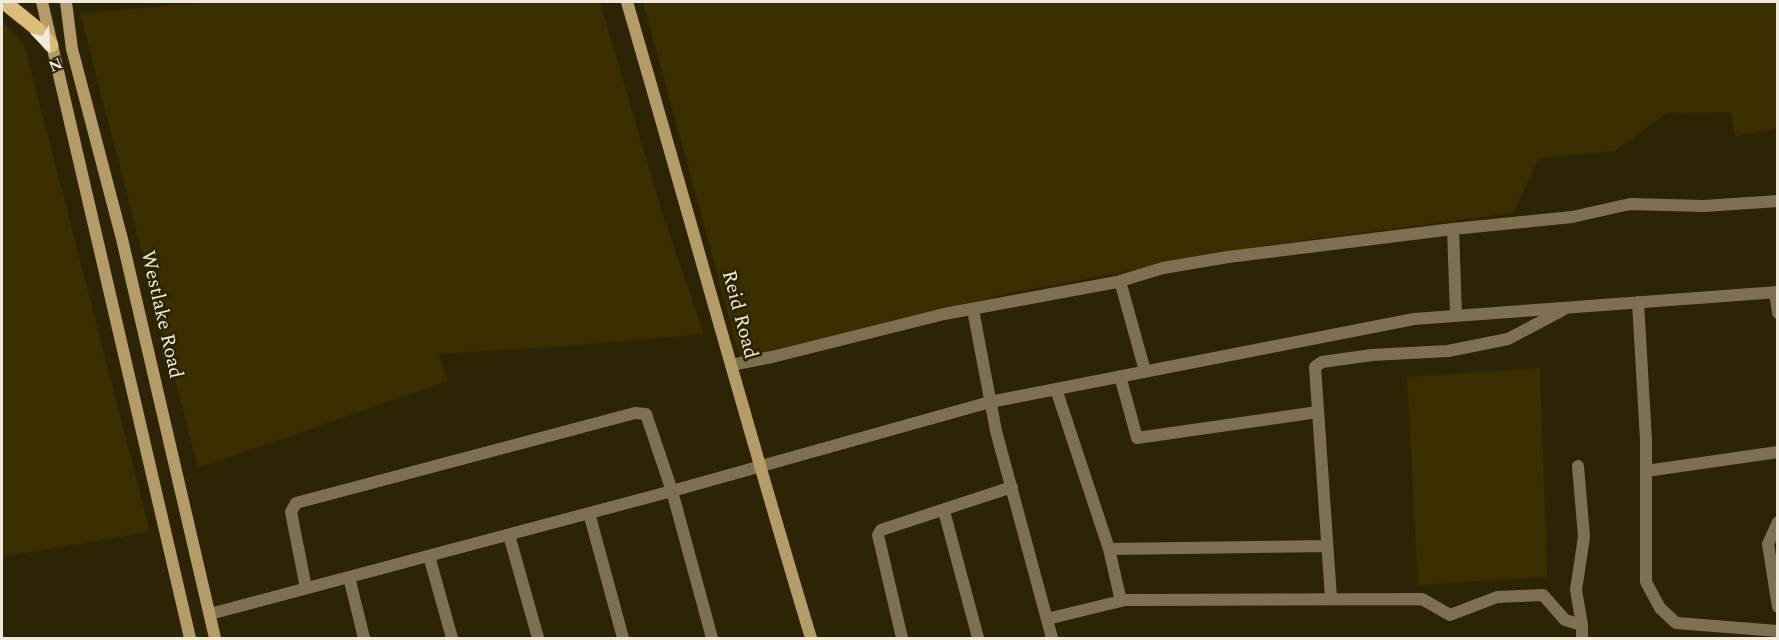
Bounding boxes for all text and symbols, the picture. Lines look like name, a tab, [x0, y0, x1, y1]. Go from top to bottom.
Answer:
north arrow	[18, 18, 78, 78]
text: N	[44, 51, 66, 78]
street label: Westlake Road	[134, 249, 186, 381]
street label: Reid Road	[715, 268, 761, 362]

